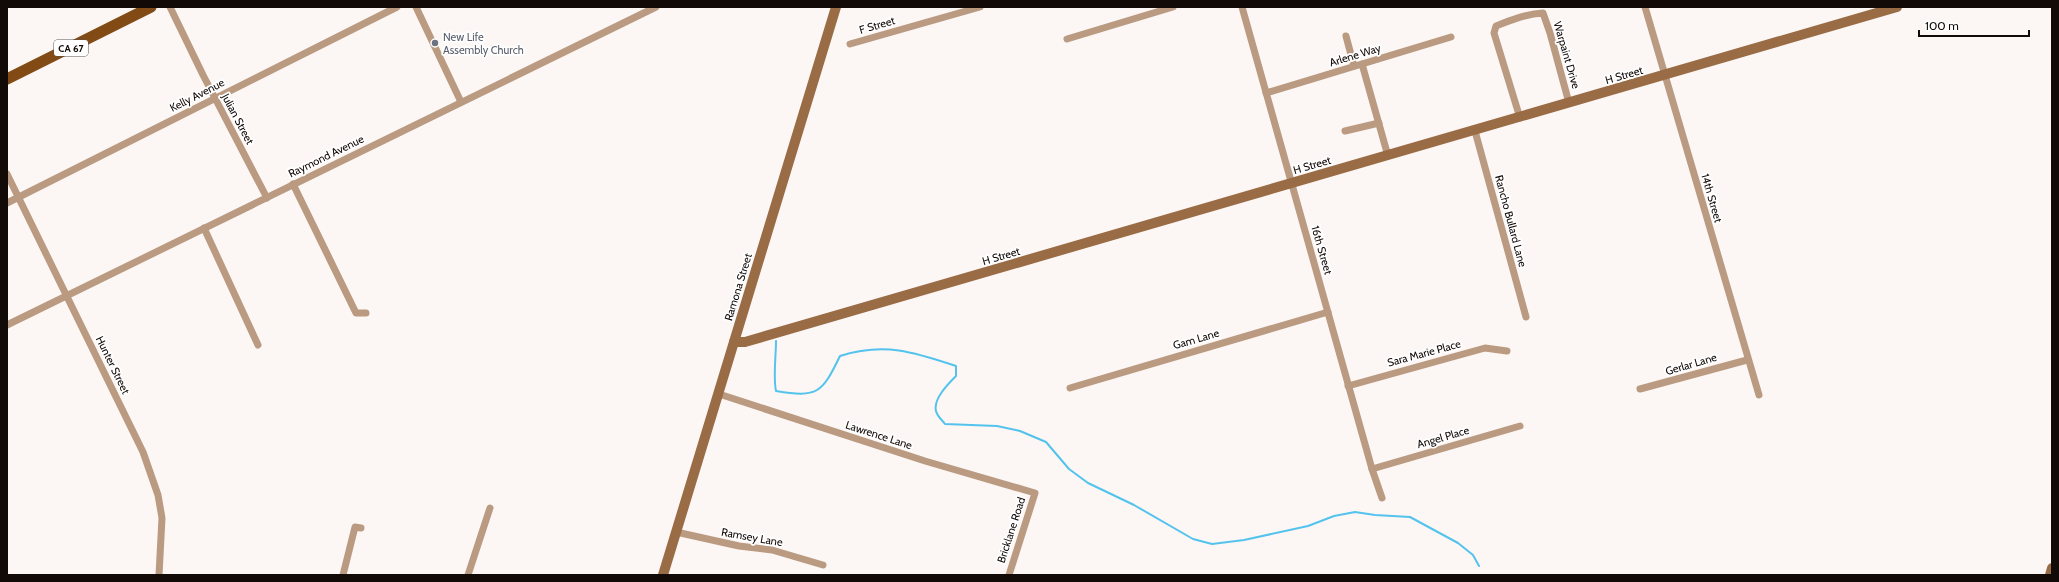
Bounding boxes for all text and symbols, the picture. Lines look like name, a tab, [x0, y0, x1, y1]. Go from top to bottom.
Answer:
scale bar	[1919, 12, 2029, 38]
street label: F Street	[858, 13, 897, 37]
text: 100 m	[1925, 18, 1959, 33]
street label: Warpaint Drive	[1551, 20, 1583, 91]
place label: New Life Assembly Church	[443, 30, 524, 57]
marker: New Life Assembly Church	[430, 38, 440, 48]
road number: CA 67	[54, 40, 88, 56]
street label: Arlene Way	[1327, 40, 1383, 69]
street label: H Street	[1604, 63, 1645, 87]
street label: Kelly Avenue	[167, 75, 227, 115]
street label: Julian Street	[218, 90, 257, 147]
street label: Raymond Avenue	[286, 131, 366, 180]
street label: H Street	[1292, 153, 1333, 177]
street label: 14th Street	[1698, 172, 1726, 224]
street label: Rancho Bullard Lane	[1492, 173, 1530, 269]
street label: 16th Street	[1308, 224, 1336, 276]
street label: H Street	[981, 244, 1022, 268]
street label: Ramona Street	[721, 251, 755, 322]
street label: Gam Lane	[1171, 326, 1221, 352]
street label: Hunter Street	[93, 334, 133, 397]
street label: Sara Marie Place	[1386, 336, 1463, 370]
street label: Gerlar Lane	[1664, 350, 1719, 378]
street label: Lawrence Lane	[844, 418, 914, 452]
street label: Angel Place	[1415, 423, 1471, 451]
street label: Bricklane Road	[994, 495, 1028, 565]
street label: Ramsey Lane	[720, 525, 784, 549]

